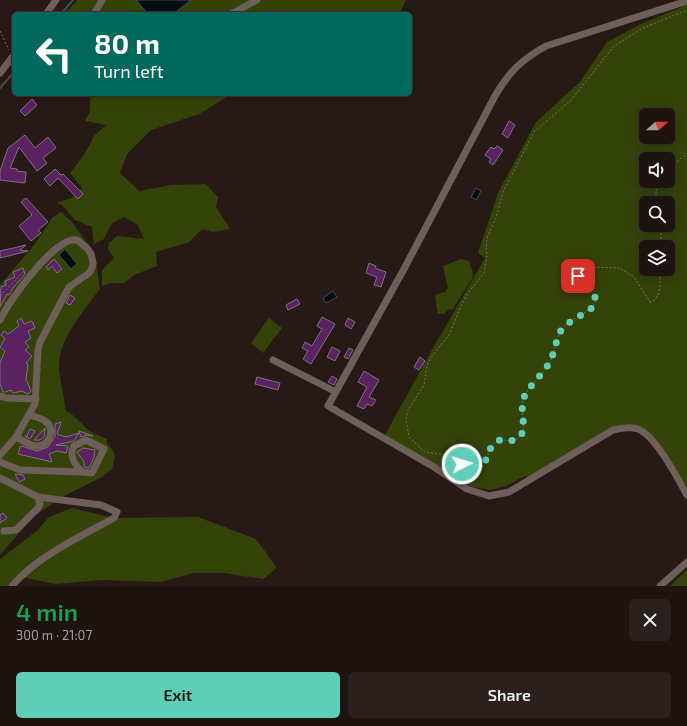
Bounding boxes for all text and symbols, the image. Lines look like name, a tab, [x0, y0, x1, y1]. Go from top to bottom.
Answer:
text: 80 m	[94, 26, 160, 60]
icon: left	[28, 28, 80, 80]
text: Turn left	[94, 60, 164, 82]
north arrow	[639, 108, 675, 144]
map controls	[639, 108, 675, 276]
button: sound	[639, 152, 675, 188]
button: search	[639, 196, 675, 232]
button: layers	[639, 240, 675, 276]
pin	[561, 259, 595, 293]
icon: arrive	[567, 265, 589, 287]
position arrow	[441, 443, 483, 485]
text: 4 min	[16, 597, 78, 626]
button: close	[629, 599, 671, 641]
text: 300 m · 21:07	[16, 627, 92, 643]
button: Exit	[16, 672, 340, 718]
button: Share	[348, 672, 671, 718]

